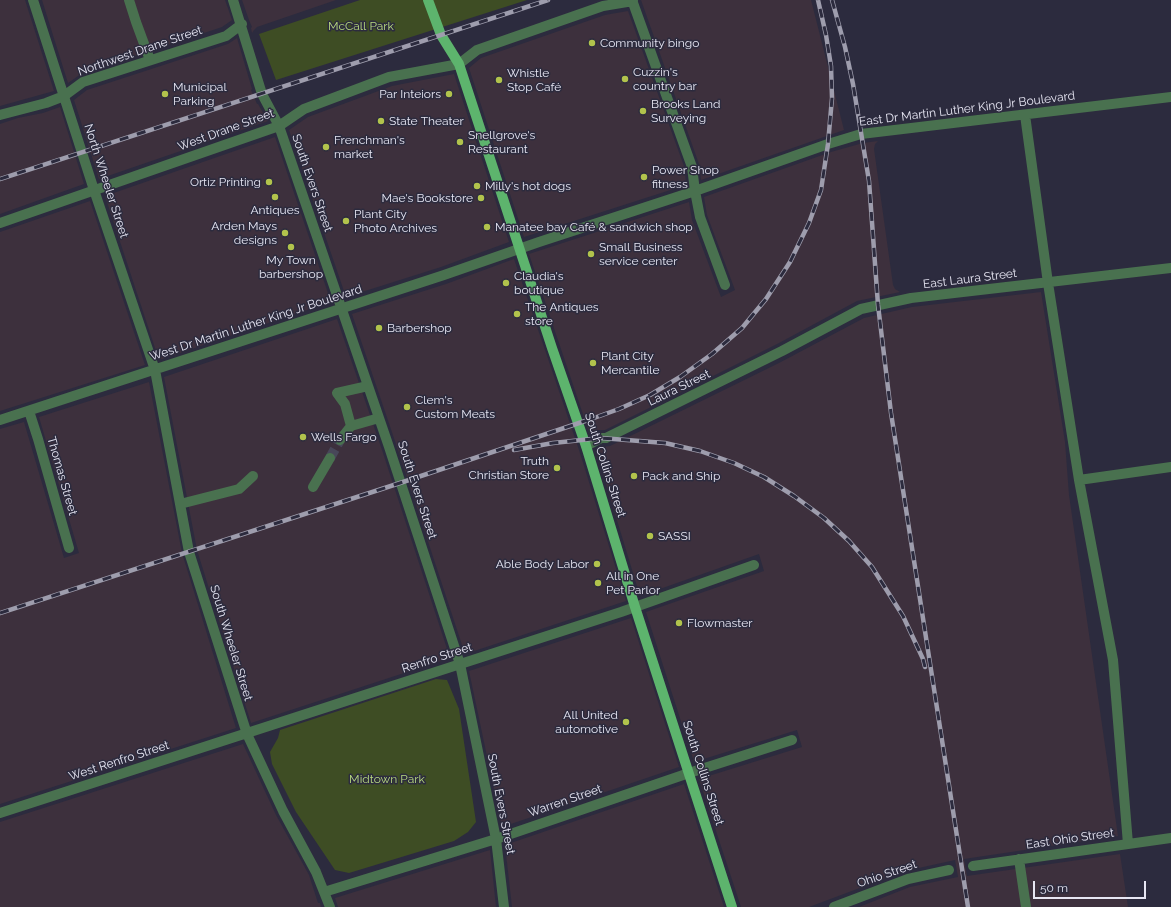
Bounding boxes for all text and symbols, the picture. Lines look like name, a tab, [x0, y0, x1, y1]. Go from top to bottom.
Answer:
park label: McCall Park	[328, 19, 394, 33]
street label: Northwest Drane Street	[76, 23, 204, 79]
place label: Community bingo	[600, 36, 699, 50]
marker: Community bingo	[587, 38, 597, 48]
place label: Cuzzin's country bar	[633, 65, 697, 93]
place label: Whistle Stop Café	[507, 66, 561, 94]
marker: Cuzzin's country bar	[620, 74, 630, 84]
marker: Whistle Stop Café	[494, 75, 504, 85]
place label: Municipal Parking	[173, 80, 227, 108]
place label: Par Inteiors	[379, 87, 441, 101]
marker: Municipal Parking	[160, 89, 170, 99]
marker: Par Inteiors	[444, 89, 454, 99]
street label: East Dr Martin Luther King Jr Boulevard	[858, 89, 1076, 129]
place label: Brooks Land Surveying	[651, 97, 721, 125]
street label: West Drane Street	[176, 106, 276, 154]
marker: Brooks Land Surveying	[638, 106, 648, 116]
place label: State Theater	[389, 114, 464, 128]
marker: State Theater	[376, 116, 386, 126]
street label: North Wheeler Street	[81, 122, 131, 240]
place label: Snellgrove's Restaurant	[468, 128, 535, 156]
street label: South Evers Street	[289, 132, 335, 234]
place label: Frenchman's market	[334, 133, 405, 161]
marker: Snellgrove's Restaurant	[455, 137, 465, 147]
marker: Frenchman's market	[321, 142, 331, 152]
place label: Power Shop fitness	[652, 163, 719, 191]
marker: Power Shop fitness	[639, 172, 649, 182]
place label: Ortiz Printing	[190, 175, 261, 189]
marker: Ortiz Printing	[264, 177, 274, 187]
place label: Milly's hot dogs	[485, 179, 571, 193]
marker: Milly's hot dogs	[472, 181, 482, 191]
place label: Mae's Bookstore	[381, 191, 473, 205]
marker: Antiques	[270, 192, 280, 202]
marker: Mae's Bookstore	[476, 193, 486, 203]
place label: Antiques	[250, 203, 300, 217]
place label: Plant City Photo Archives	[354, 207, 437, 235]
marker: Plant City Photo Archives	[341, 216, 351, 226]
place label: Arden Mays designs	[211, 219, 277, 247]
place label: Manatee bay Café & sandwich shop	[495, 220, 693, 234]
marker: Manatee bay Café & sandwich shop	[482, 222, 492, 232]
marker: Arden Mays designs	[280, 228, 290, 238]
place label: Small Business service center	[599, 240, 683, 268]
marker: My Town barbershop	[286, 242, 296, 252]
marker: Small Business service center	[586, 249, 596, 259]
place label: My Town barbershop	[259, 253, 323, 281]
street label: East Laura Street	[922, 266, 1018, 292]
place label: Claudia's boutique	[514, 269, 564, 297]
marker: Claudia's boutique	[501, 278, 511, 288]
street label: West Dr Martin Luther King Jr Boulevard	[148, 282, 364, 364]
place label: The Antiques store	[525, 300, 598, 328]
marker: The Antiques store	[512, 309, 522, 319]
place label: Barbershop	[387, 321, 452, 335]
marker: Barbershop	[374, 323, 384, 333]
place label: Plant City Mercantile	[601, 349, 659, 377]
marker: Plant City Mercantile	[588, 358, 598, 368]
street label: Laura Street	[645, 367, 713, 409]
place label: Clem's Custom Meats	[415, 393, 495, 421]
marker: Clem's Custom Meats	[402, 402, 412, 412]
street label: South Collins Street	[581, 411, 629, 519]
place label: Wells Fargo	[311, 430, 377, 444]
marker: Wells Fargo	[298, 432, 308, 442]
street label: Thomas Street	[44, 435, 80, 517]
street label: South Evers Street	[394, 439, 440, 541]
place label: Truth Christian Store	[469, 454, 549, 482]
marker: Truth Christian Store	[552, 463, 562, 473]
place label: Pack and Ship	[642, 469, 720, 483]
marker: Pack and Ship	[629, 471, 639, 481]
place label: SASSI	[658, 529, 691, 543]
marker: SASSI	[645, 531, 655, 541]
place label: Able Body Labor	[496, 557, 589, 571]
marker: Able Body Labor	[592, 559, 602, 569]
place label: All in One Pet Parlor	[606, 569, 660, 597]
marker: All in One Pet Parlor	[593, 578, 603, 588]
street label: South Wheeler Street	[207, 583, 255, 703]
place label: Flowmaster	[687, 616, 753, 630]
marker: Flowmaster	[674, 618, 684, 628]
street label: Renfro Street	[400, 640, 474, 676]
place label: All United automotive	[555, 708, 618, 736]
marker: All United automotive	[621, 717, 631, 727]
street label: South Collins Street	[679, 719, 727, 827]
street label: West Renfro Street	[67, 738, 171, 784]
street label: South Evers Street	[484, 752, 518, 856]
park label: Midtown Park	[349, 772, 425, 786]
street label: Warren Street	[526, 782, 604, 820]
street label: East Ohio Street	[1025, 826, 1115, 852]
street label: Ohio Street	[855, 857, 919, 891]
scale bar	[1035, 873, 1148, 899]
text: 50 m	[1040, 881, 1068, 895]

